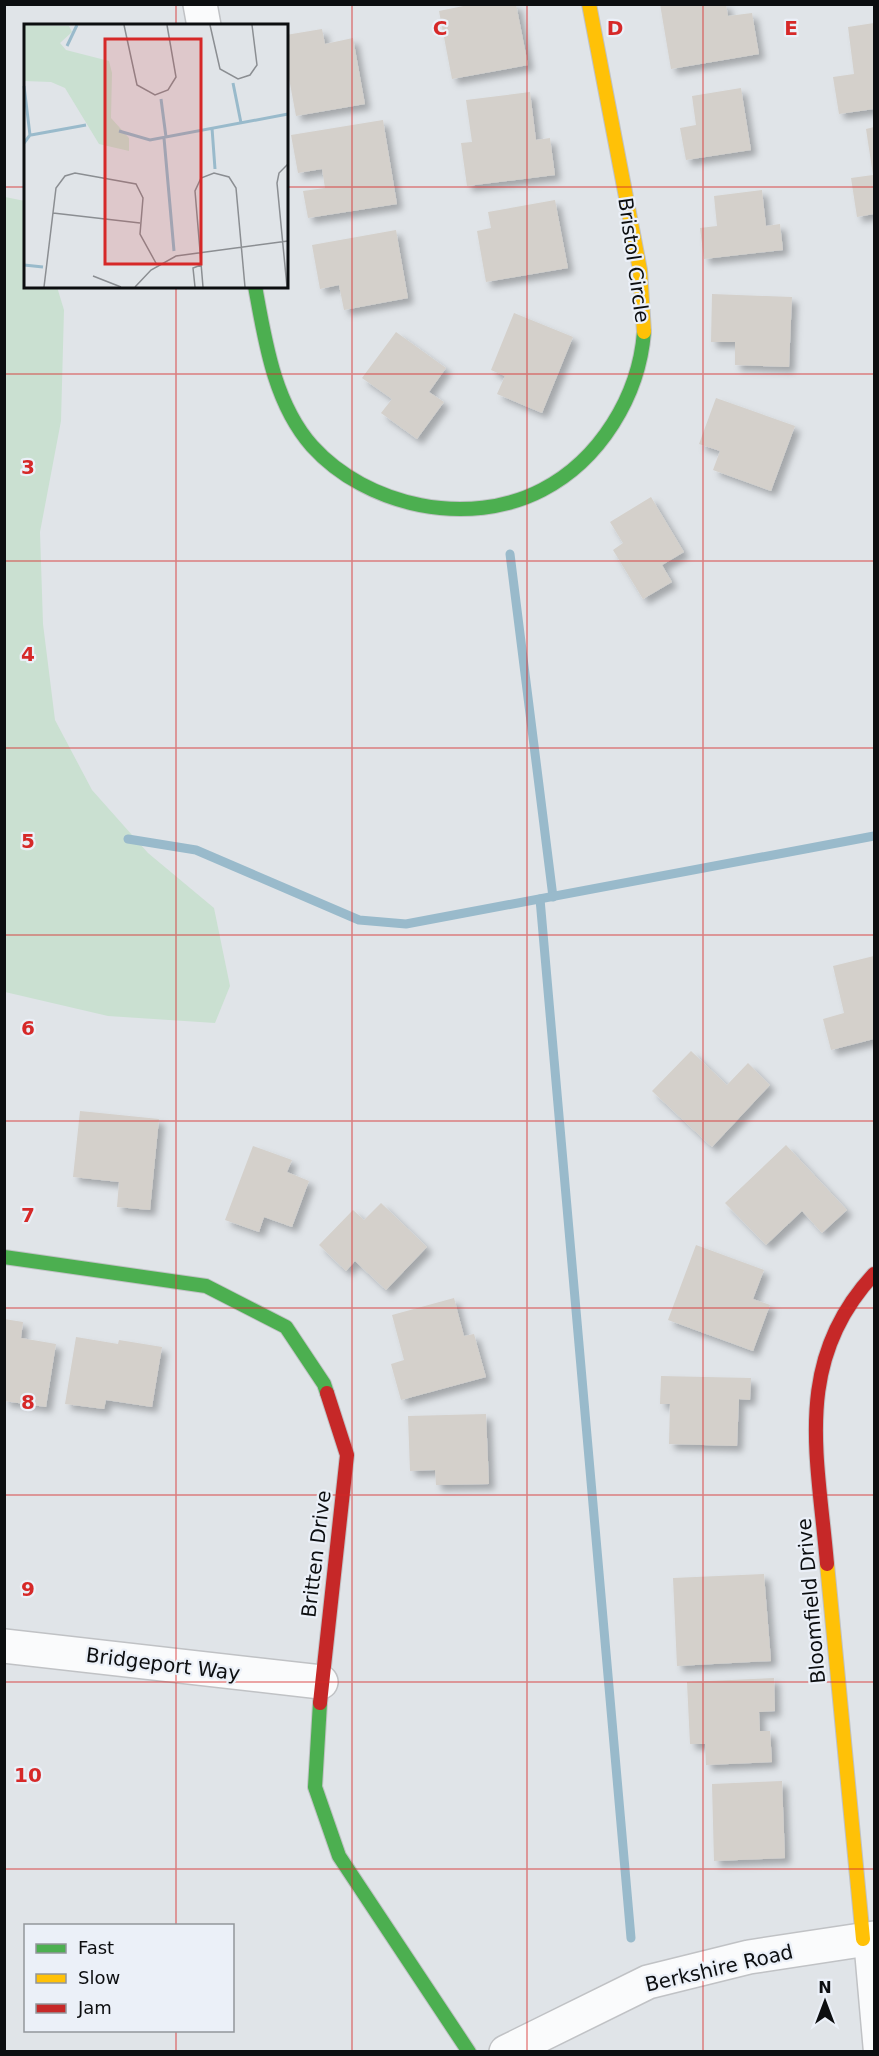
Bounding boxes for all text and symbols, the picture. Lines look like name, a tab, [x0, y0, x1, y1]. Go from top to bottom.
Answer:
text: C	[433, 16, 447, 40]
text: D	[607, 16, 623, 40]
text: E	[784, 16, 798, 40]
inset map	[24, 24, 288, 288]
street label: Bristol Circle	[613, 196, 655, 324]
text: 3	[21, 455, 35, 479]
text: 4	[21, 642, 35, 666]
text: 5	[21, 829, 35, 853]
text: 6	[21, 1016, 35, 1040]
text: 7	[21, 1203, 35, 1227]
text: 8	[21, 1390, 35, 1414]
street label: Britten Drive	[296, 1489, 336, 1619]
street label: Bloomfield Drive	[792, 1517, 830, 1685]
text: 9	[21, 1577, 35, 1601]
street label: Bridgeport Way	[85, 1643, 242, 1685]
text: 10	[14, 1763, 42, 1787]
legend	[24, 1924, 234, 2032]
text: Fast	[78, 1937, 114, 1958]
street label: Berkshire Road	[643, 1939, 795, 1997]
text: Slow	[78, 1967, 120, 1988]
north arrow	[795, 1972, 855, 2032]
text: N	[818, 1978, 832, 1997]
text: Jam	[77, 1997, 112, 2018]

